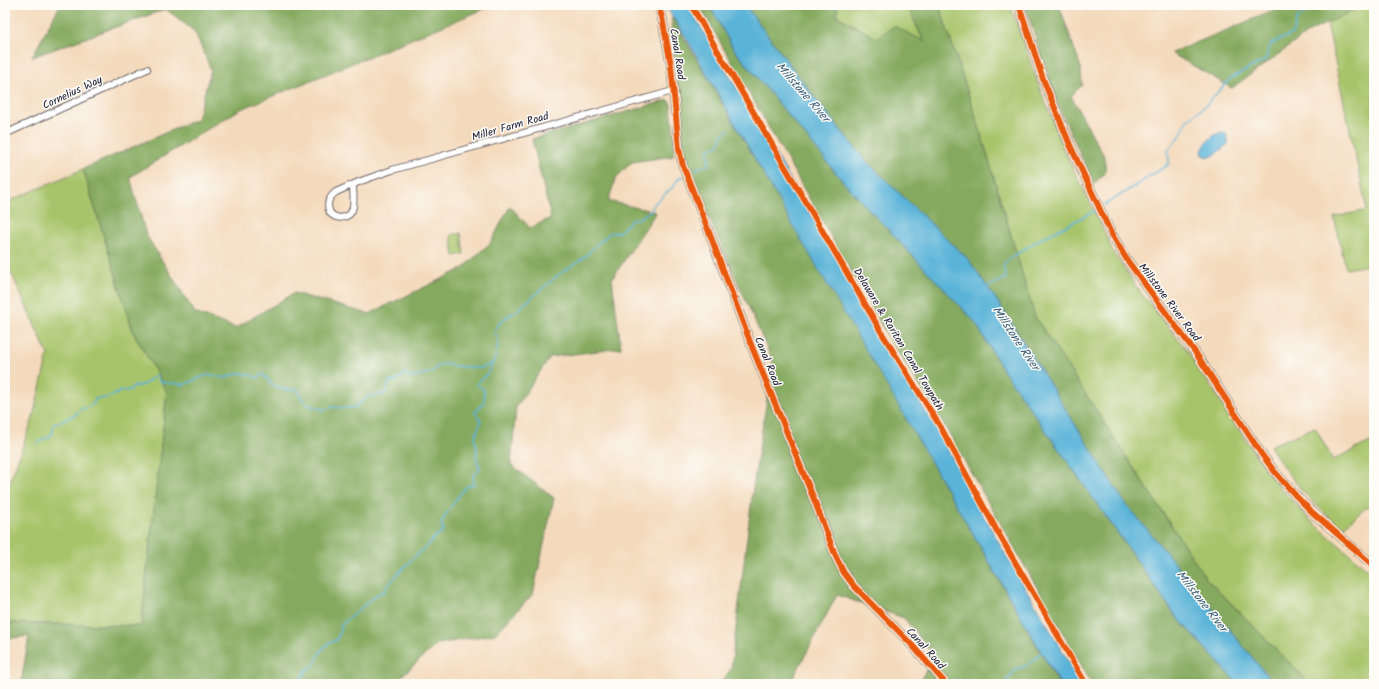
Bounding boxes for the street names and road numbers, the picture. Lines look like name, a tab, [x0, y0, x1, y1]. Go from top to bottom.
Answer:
street label: Canal Road	[664, 27, 690, 82]
street label: Cornelius Way	[39, 71, 106, 115]
street label: Miller Farm Road	[470, 107, 551, 147]
street label: Millstone River Road	[1134, 259, 1205, 346]
street label: Delaware & Raritan Canal Towpath	[848, 265, 948, 414]
street label: Canal Road	[749, 334, 785, 389]
street label: Canal Road	[901, 623, 950, 674]

